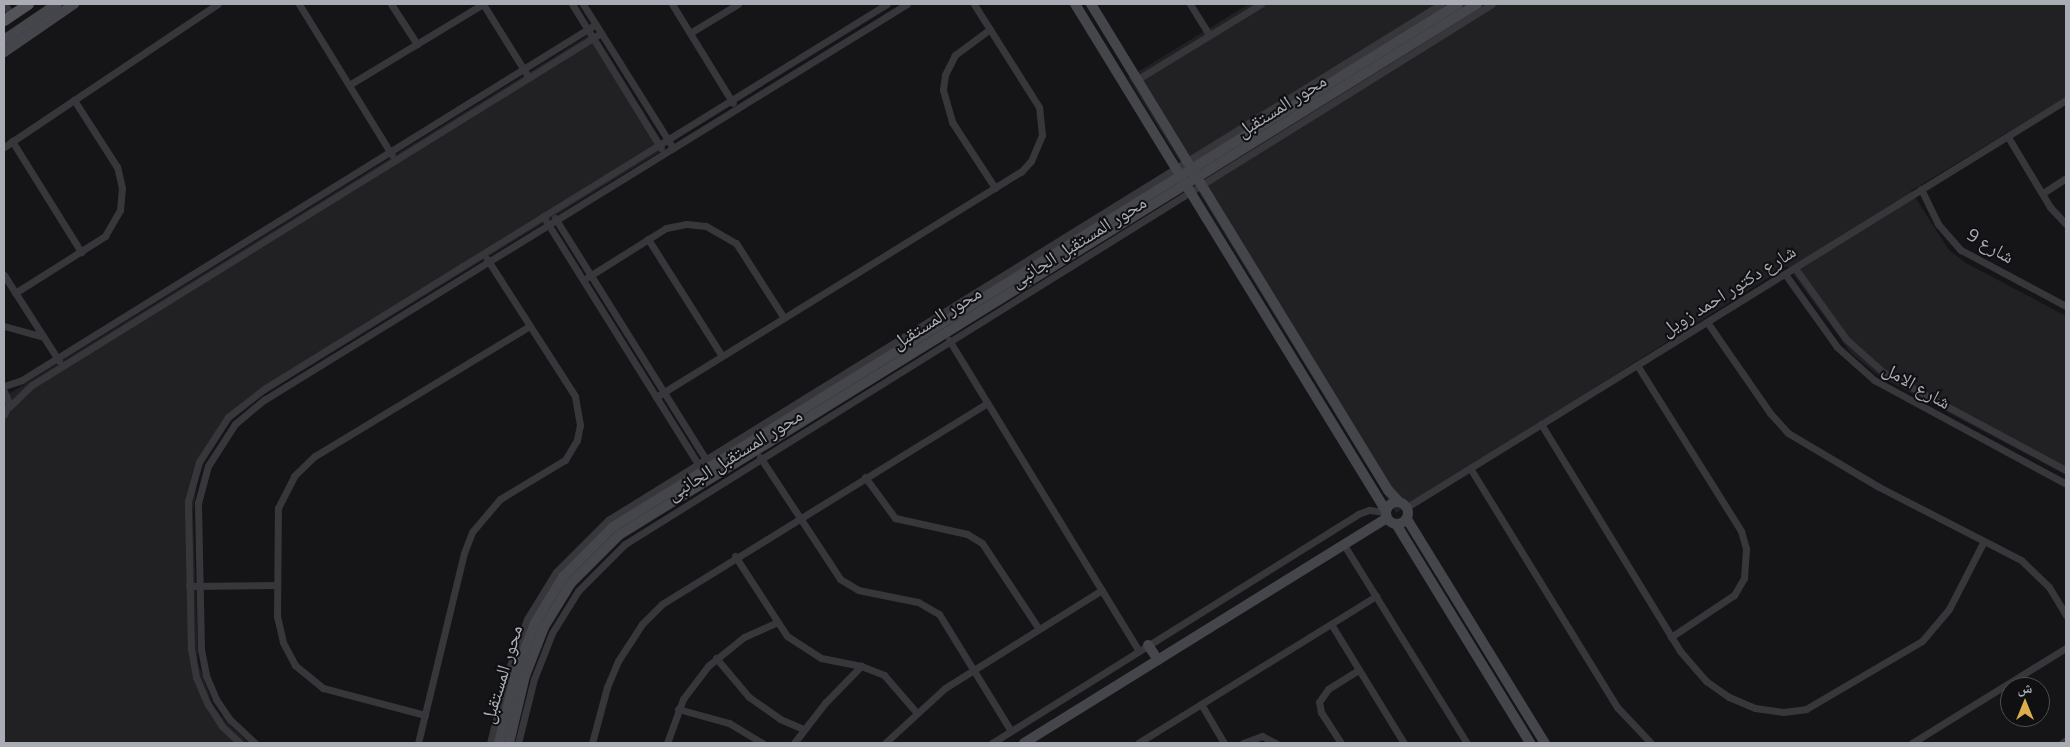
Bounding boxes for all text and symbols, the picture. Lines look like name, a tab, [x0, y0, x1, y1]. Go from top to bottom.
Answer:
street label: محور المستقبل	[1232, 68, 1330, 142]
street label: محور المستقبل الجانبى	[1006, 190, 1150, 292]
street label: شارع 9	[1963, 222, 2019, 268]
street label: شارع دكتور احمد زويل	[1656, 239, 1800, 341]
street label: محور المستقبل	[887, 280, 985, 354]
street label: شارع الامل	[1879, 356, 1955, 414]
street label: محور المستقبل الجانبى	[662, 403, 806, 505]
street label: محور المستقبل	[475, 622, 527, 726]
north arrow	[2000, 677, 2050, 727]
text: ش	[2018, 677, 2032, 698]

